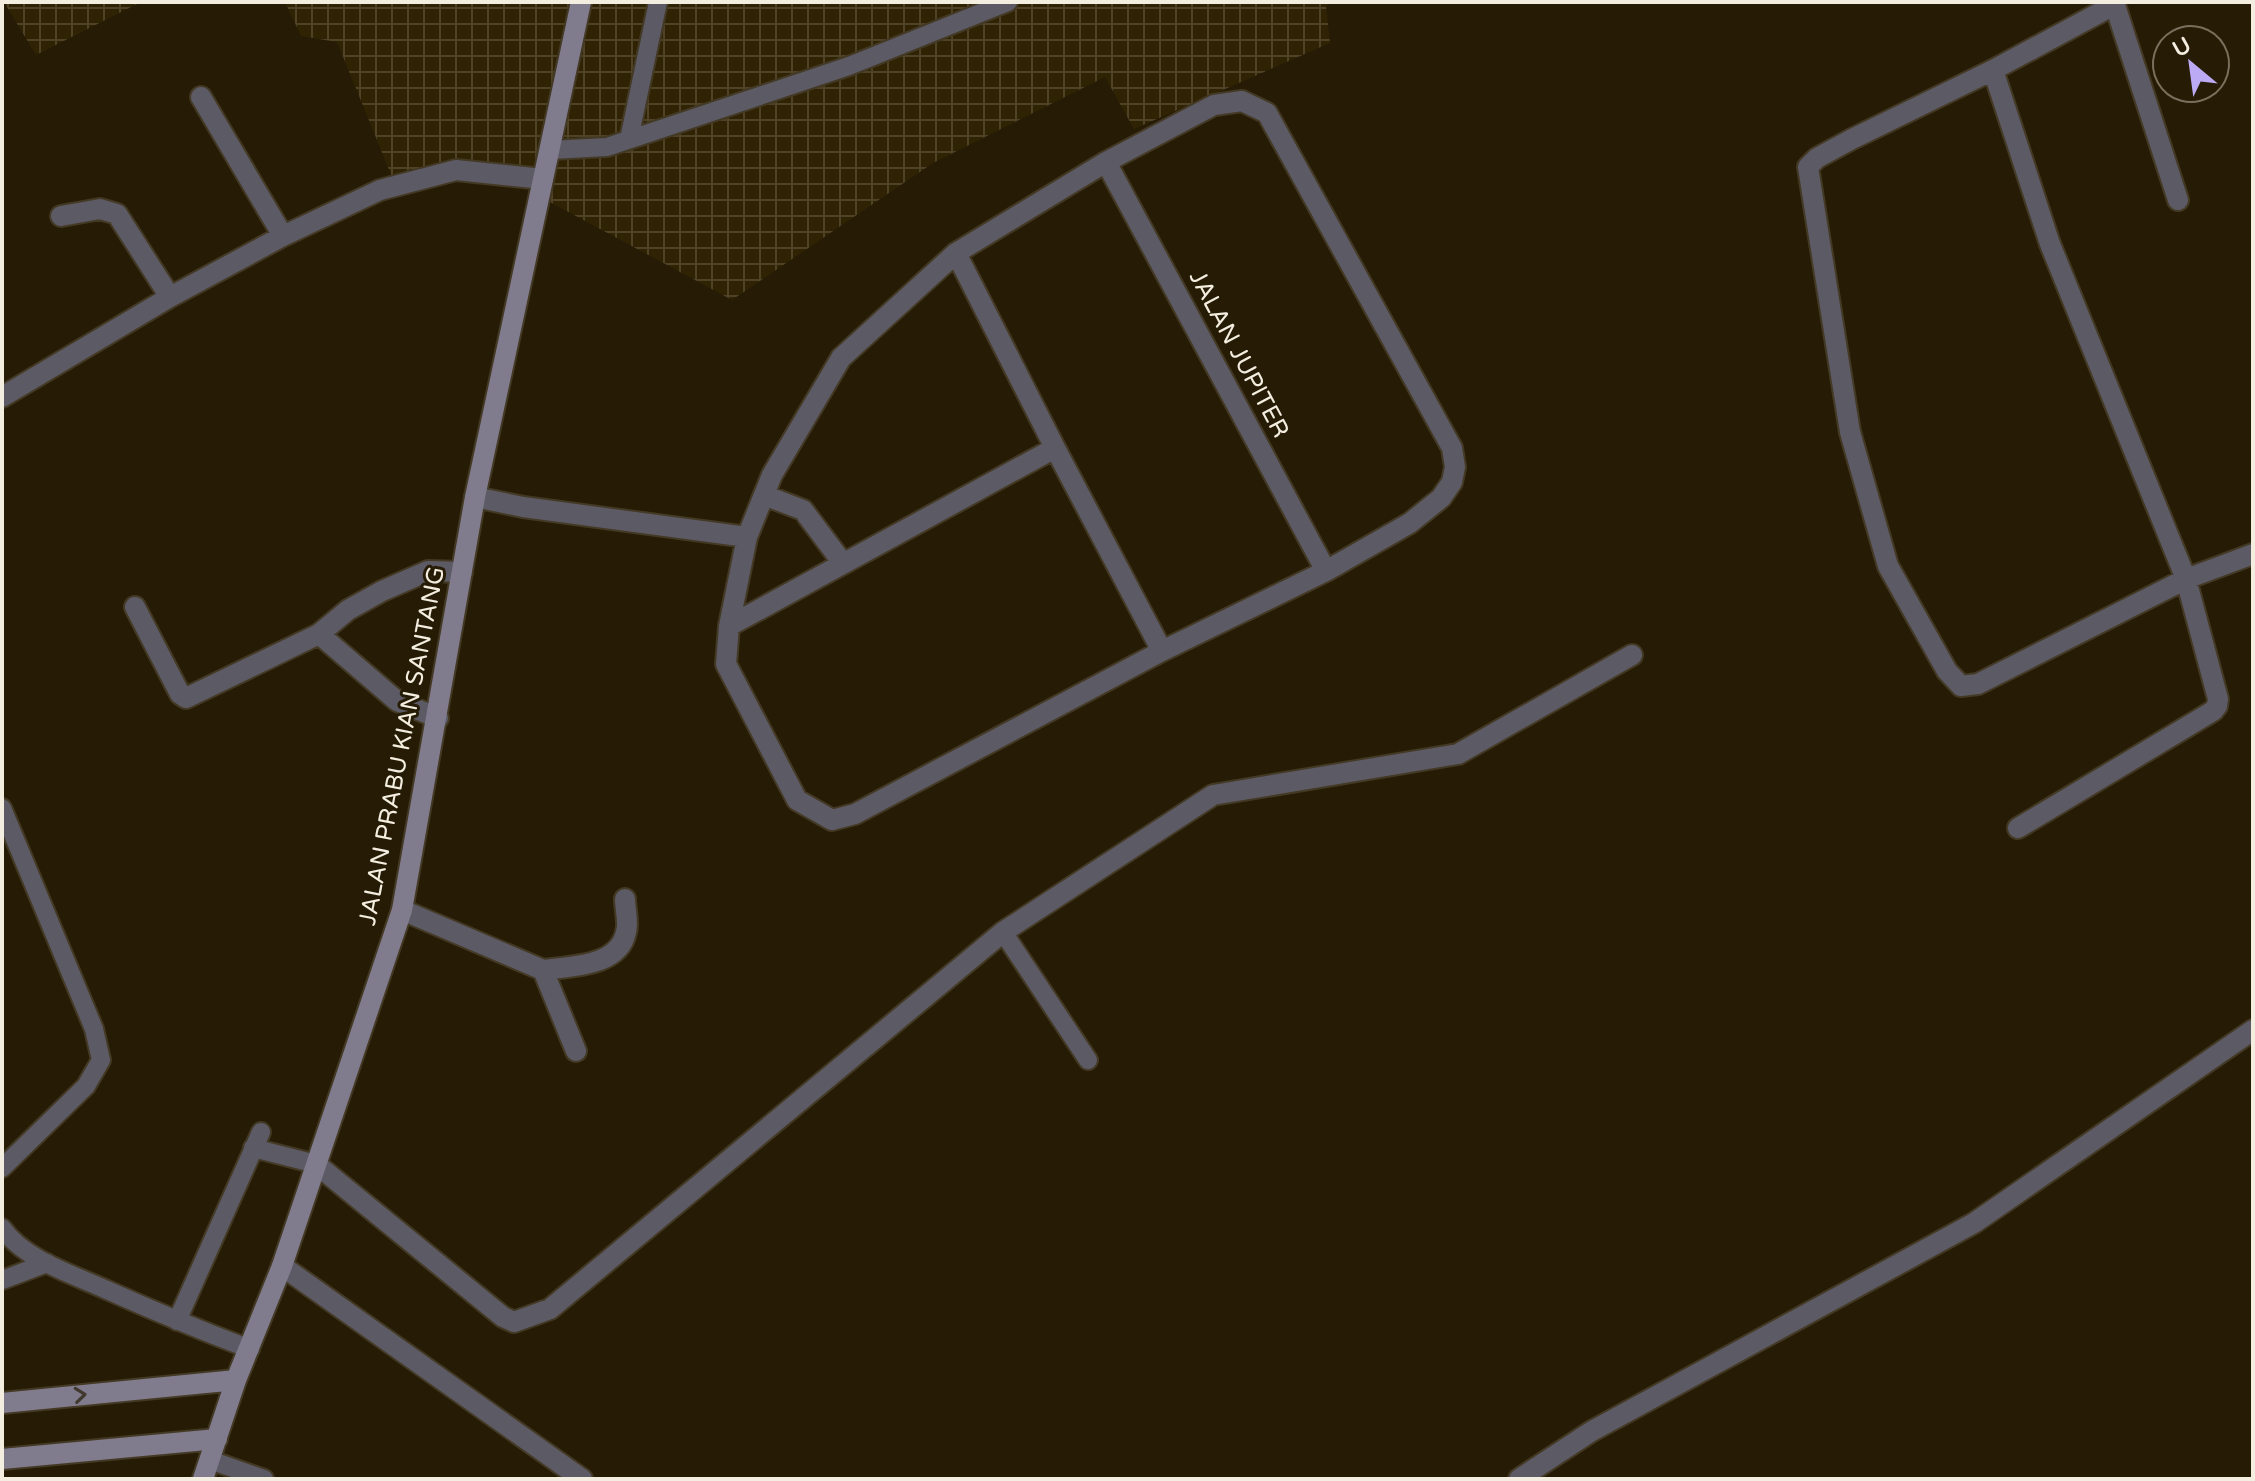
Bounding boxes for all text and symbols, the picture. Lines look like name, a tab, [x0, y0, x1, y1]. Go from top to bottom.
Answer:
north arrow	[2151, 24, 2231, 104]
text: U	[2168, 32, 2195, 63]
street label: JALAN JUPITER	[1183, 265, 1295, 443]
street label: JALAN PRABU KIAN SANTANG	[353, 564, 451, 928]
one-way arrow	[74, 1387, 87, 1404]

